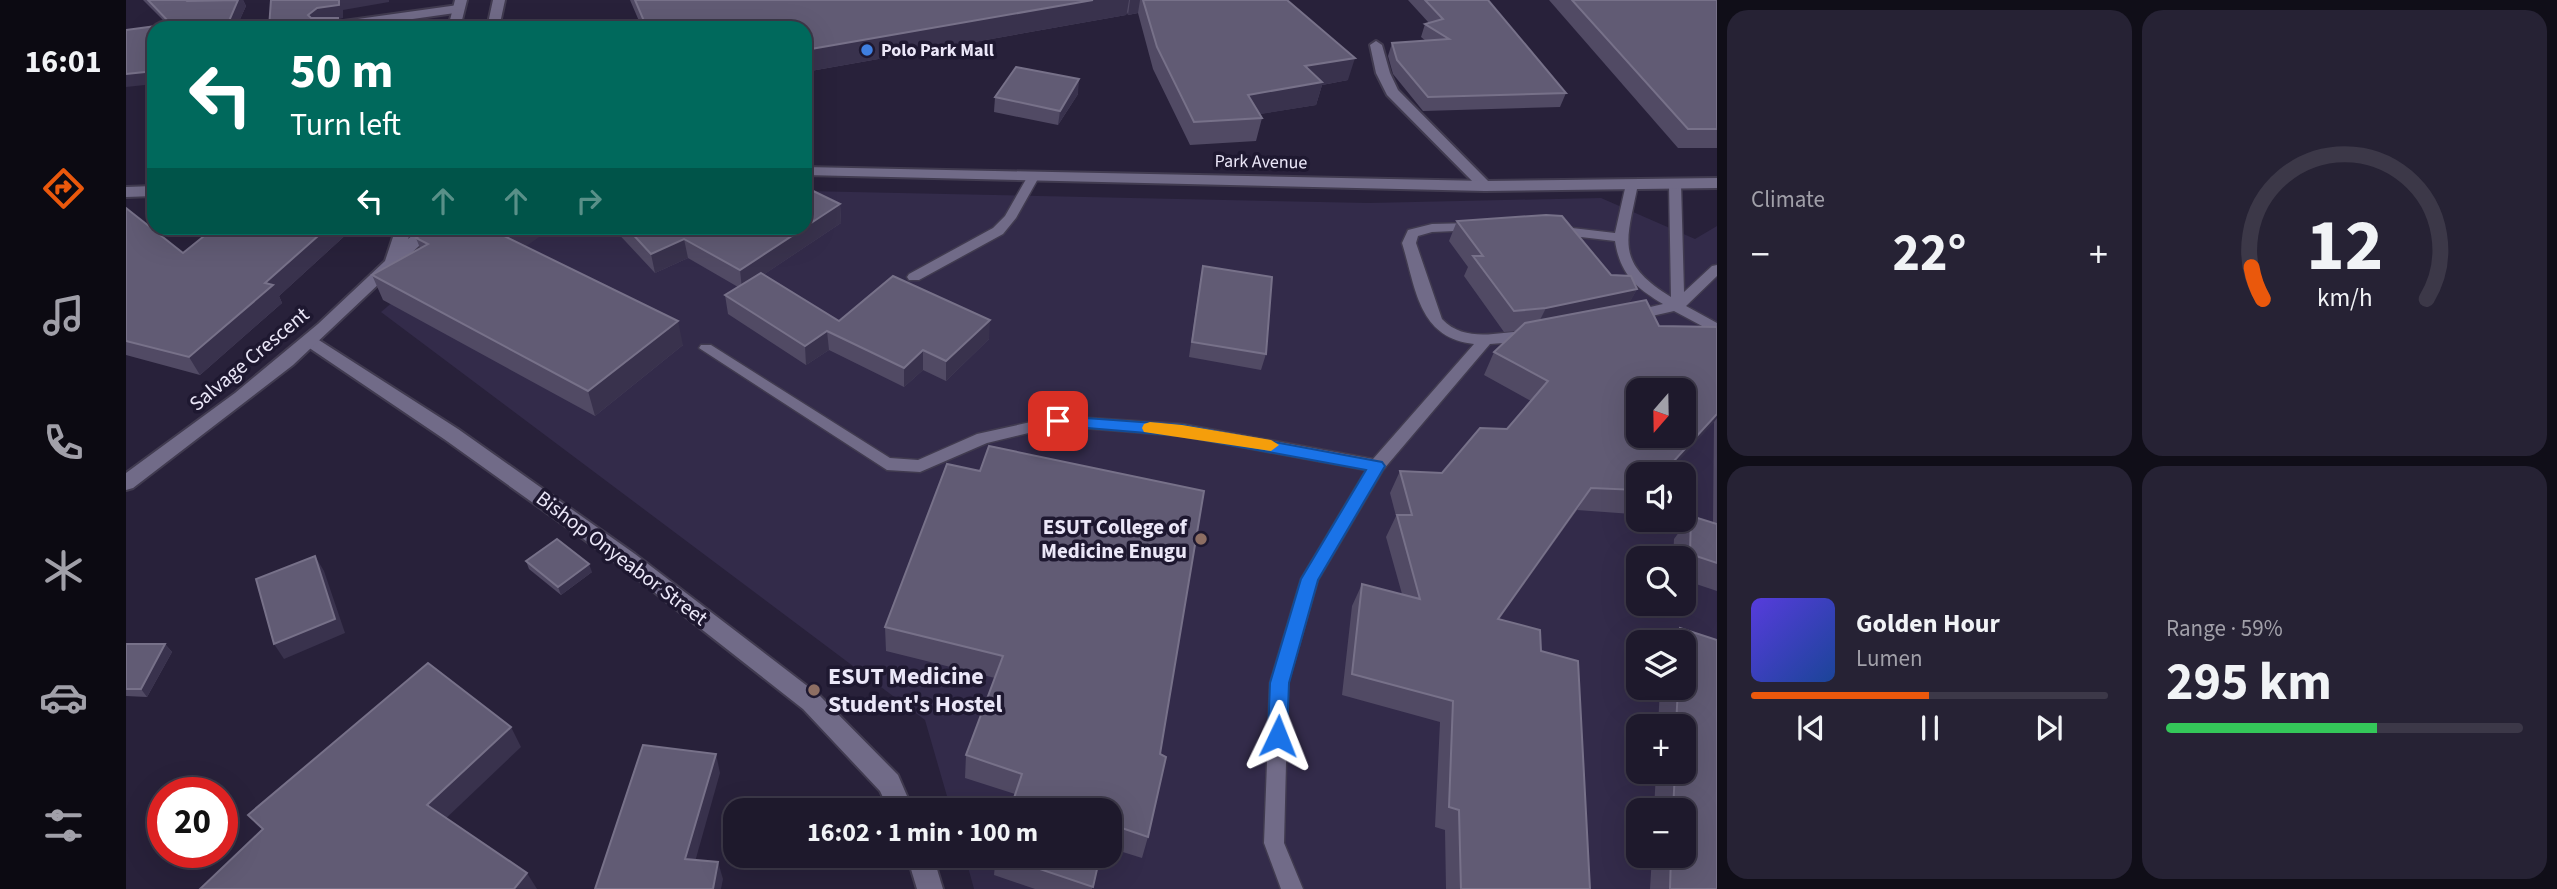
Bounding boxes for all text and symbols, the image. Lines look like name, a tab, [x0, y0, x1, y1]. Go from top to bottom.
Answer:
text: 50 m	[290, 37, 394, 107]
place label: Polo Park Mall	[881, 38, 994, 63]
text: 16:01	[24, 39, 102, 85]
marker: Polo Park Mall	[859, 42, 875, 58]
icon: left	[175, 49, 266, 140]
text: Turn left	[290, 102, 401, 148]
street label: Park Avenue	[1214, 149, 1308, 175]
icon: directions	[39, 164, 88, 213]
icon: left	[351, 182, 389, 220]
icon: ahead	[424, 182, 462, 220]
icon: ahead	[497, 182, 535, 220]
icon: right	[570, 182, 608, 220]
text: Climate	[1751, 183, 1825, 216]
text: 12	[2306, 194, 2383, 298]
text: 22°	[1893, 217, 1966, 291]
text: −	[1751, 228, 1770, 282]
text: +	[2089, 228, 2108, 282]
text: km/h	[2317, 280, 2372, 316]
icon: music	[39, 291, 88, 340]
street label: Salvage Crescent	[182, 300, 316, 418]
north arrow	[1626, 378, 1696, 448]
map controls	[1626, 378, 1696, 868]
pin	[1028, 391, 1088, 451]
icon: arrive	[1039, 402, 1077, 440]
icon: phone	[39, 418, 88, 467]
button: sound	[1626, 462, 1696, 532]
street label: Bishop Onyeabor Street	[530, 483, 714, 633]
place label: ESUT College of Medicine Enugu	[1041, 512, 1188, 566]
marker: ESUT College of Medicine Enugu	[1193, 531, 1209, 547]
icon: climate	[39, 546, 88, 595]
button: search	[1626, 546, 1696, 616]
text: Golden Hour	[1856, 605, 2000, 642]
text: Range · 59%	[2166, 612, 2283, 645]
button: layers	[1626, 630, 1696, 700]
text: Lumen	[1856, 642, 1923, 675]
text: 295 km	[2166, 646, 2332, 720]
place label: ESUT Medicine Student's Hostel	[828, 659, 1002, 722]
icon: car	[39, 673, 88, 722]
marker: ESUT Medicine Student's Hostel	[806, 682, 822, 698]
position arrow	[1241, 699, 1315, 773]
icon: previous	[1792, 709, 1830, 747]
icon: pause	[1911, 709, 1949, 747]
icon: next	[2030, 709, 2068, 747]
button: +	[1626, 714, 1696, 784]
speed limit sign: 20	[147, 777, 238, 868]
button: −	[1626, 798, 1696, 868]
icon: filters	[39, 801, 88, 850]
text: 16:02 · 1 min · 100 m	[807, 814, 1038, 851]

